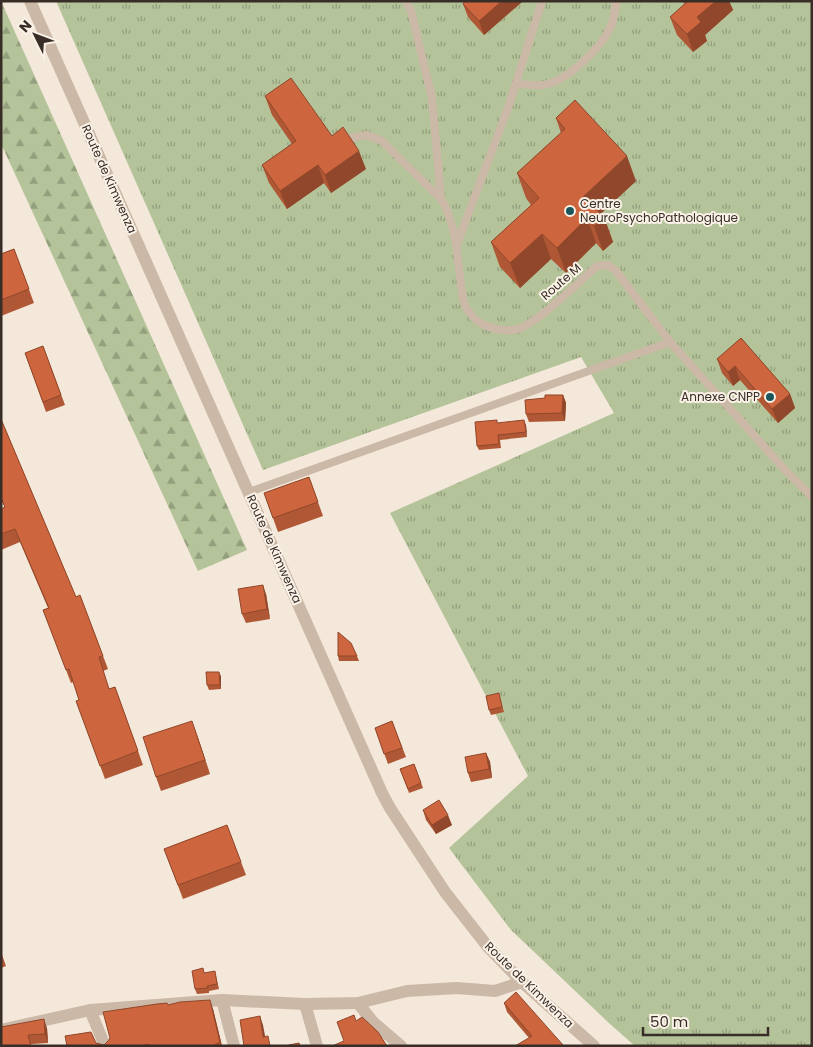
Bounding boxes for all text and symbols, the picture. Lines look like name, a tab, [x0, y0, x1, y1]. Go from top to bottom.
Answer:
north arrow	[10, 10, 60, 60]
text: N	[14, 16, 36, 37]
street label: Route de Kimwenza	[78, 122, 141, 236]
place label: Centre NeuroPsychoPathologique	[580, 195, 738, 226]
marker: Centre NeuroPsychoPathologique	[564, 205, 576, 217]
street label: Route M	[537, 259, 584, 304]
place label: Annexe CNPP	[681, 388, 760, 405]
marker: Annexe CNPP	[764, 391, 776, 403]
street label: Route de Kimwenza	[243, 492, 306, 606]
street label: Route de Kimwenza	[481, 938, 578, 1032]
scale bar	[643, 1004, 768, 1036]
text: 50 m	[650, 1011, 688, 1032]

